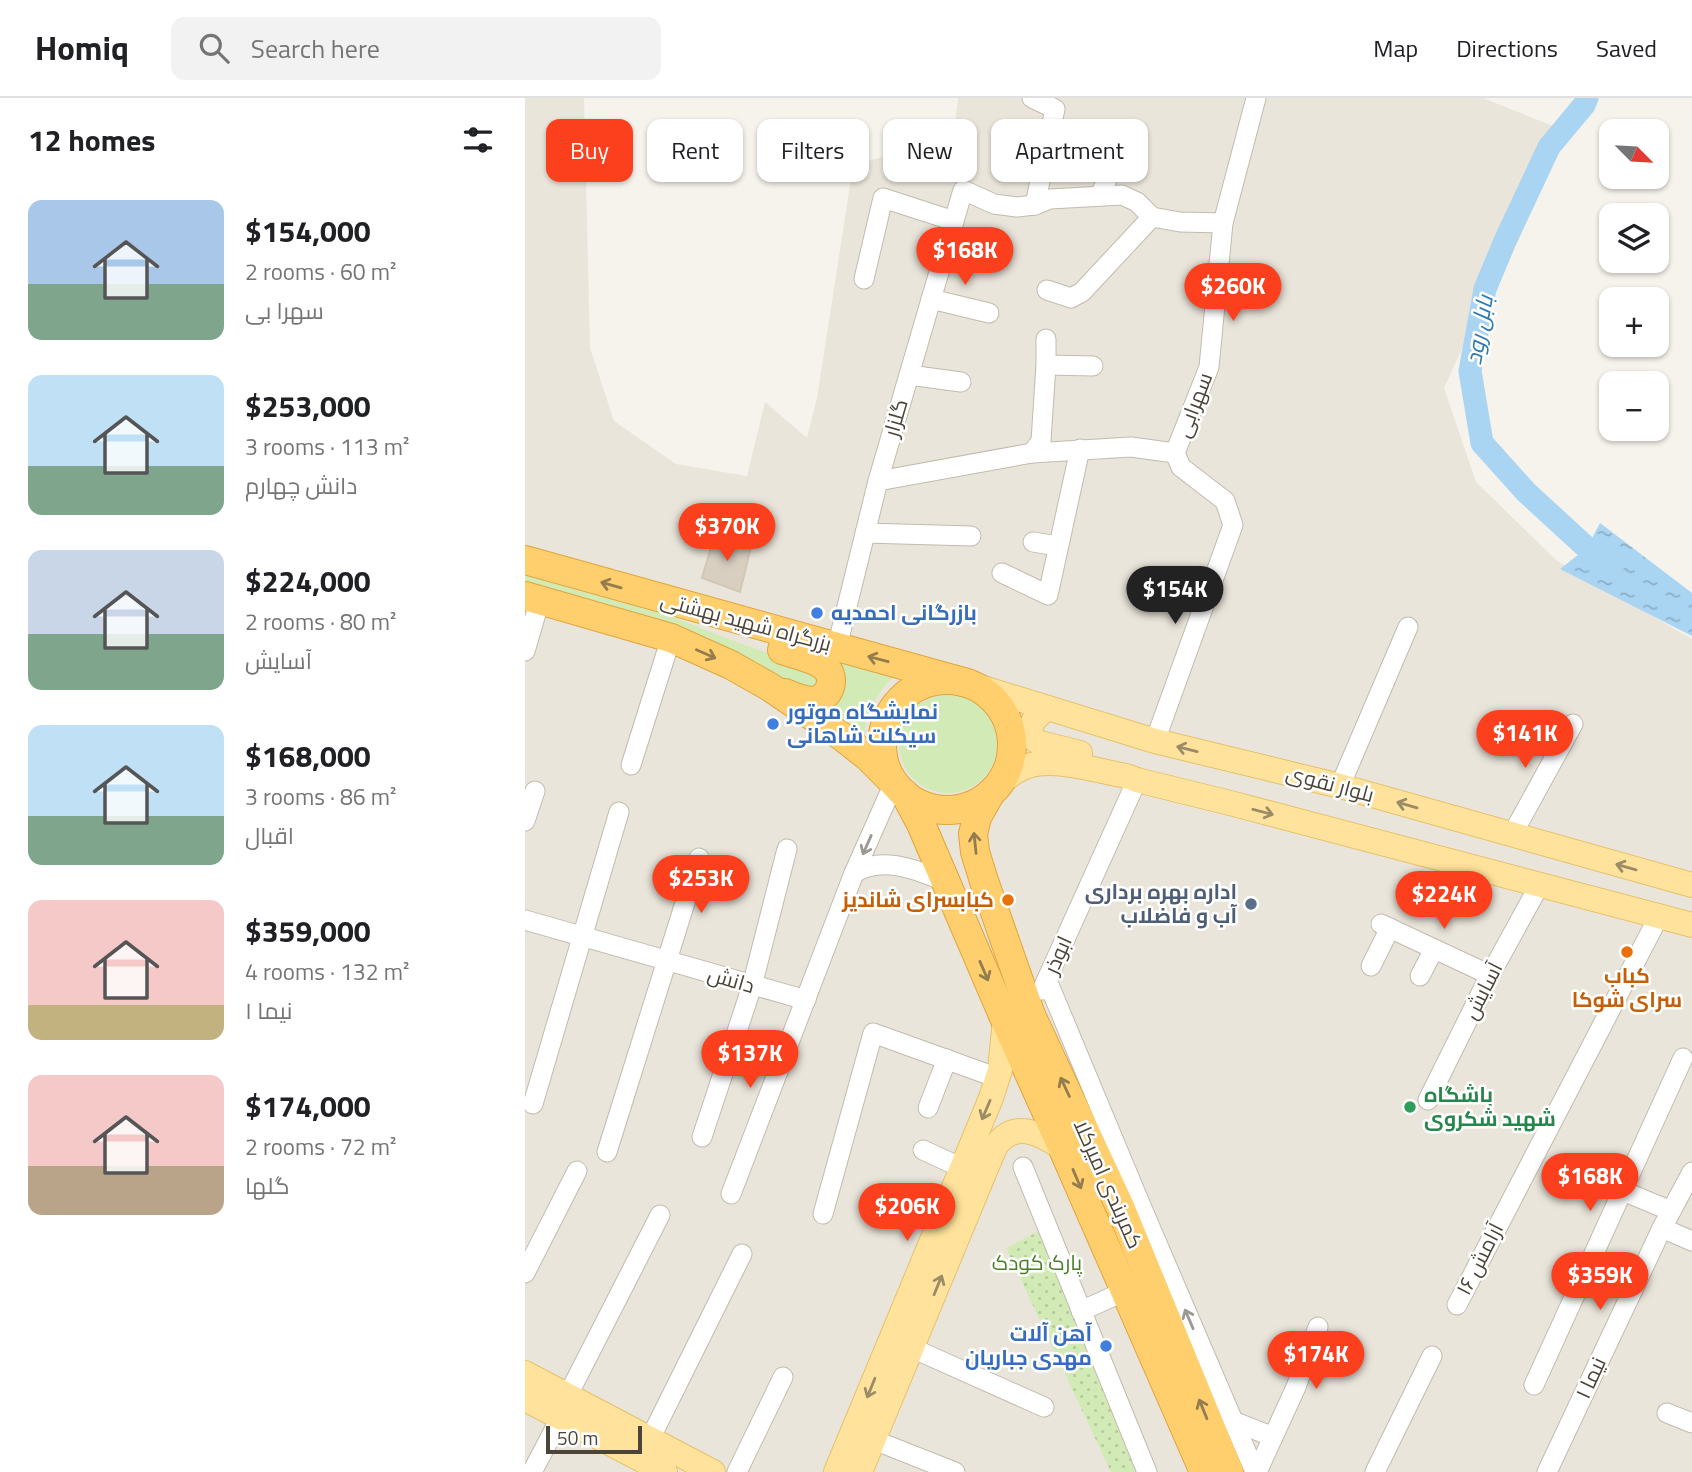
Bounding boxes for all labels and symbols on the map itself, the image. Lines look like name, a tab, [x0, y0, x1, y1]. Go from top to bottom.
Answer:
north arrow	[1599, 119, 1669, 189]
pin: $168K	[916, 228, 1014, 287]
pin: $260K	[1184, 264, 1282, 323]
water label: بابل رود	[1455, 291, 1502, 367]
street label: سهرابی	[1166, 367, 1220, 442]
street label: گلزار	[874, 395, 916, 441]
pin: $370K	[678, 504, 776, 563]
pin: $154K	[1126, 566, 1224, 626]
one-way arrow	[601, 577, 623, 590]
street label: بزرگراه شهید بهشتی	[657, 583, 835, 659]
place label: بازرگانی احمدیه	[831, 596, 977, 628]
marker: بازرگانی احمدیه	[809, 605, 825, 621]
one-way arrow	[695, 648, 717, 661]
one-way arrow	[867, 651, 889, 664]
place label: نمایشگاه موتور سیکلت شاهانی	[786, 695, 938, 751]
pin: $141K	[1476, 710, 1574, 770]
marker: نمایشگاه موتور سیکلت شاهانی	[765, 716, 781, 732]
one-way arrow	[1176, 742, 1199, 755]
street label: بلوار نقوی	[1283, 756, 1378, 810]
one-way arrow	[1397, 798, 1419, 811]
one-way arrow	[1251, 806, 1274, 819]
one-way arrow	[968, 832, 981, 855]
one-way arrow	[859, 834, 872, 855]
pin: $253K	[652, 856, 750, 915]
one-way arrow	[1615, 860, 1638, 873]
pin: $224K	[1395, 872, 1493, 931]
place label: اداره بهره برداری آب و فاضلاب	[1085, 875, 1237, 931]
place label: کبابسرای شاندیز	[841, 883, 994, 915]
marker: کبابسرای شاندیز	[1000, 892, 1016, 908]
marker: اداره بهره برداری آب و فاضلاب	[1243, 896, 1259, 912]
street label: ابوذر	[1034, 930, 1080, 980]
marker: کباب سرای شوکا	[1619, 944, 1635, 960]
street label: آسایش	[1454, 956, 1510, 1025]
street label: دانش	[704, 957, 759, 1001]
place label: کباب سرای شوکا	[1572, 959, 1682, 1015]
one-way arrow	[978, 960, 991, 982]
pin: $137K	[701, 1030, 799, 1090]
one-way arrow	[1058, 1077, 1071, 1098]
place label: باشگاه شهید شکروی	[1424, 1078, 1556, 1134]
one-way arrow	[979, 1099, 992, 1121]
marker: باشگاه شهید شکروی	[1402, 1099, 1418, 1115]
street label: کمربندی امیرکلا	[1066, 1114, 1152, 1254]
pin: $168K	[1541, 1154, 1639, 1213]
one-way arrow	[1071, 1168, 1084, 1189]
pin: $206K	[858, 1184, 956, 1243]
street label: آرامش ۱۶	[1447, 1216, 1511, 1300]
park label: پارک کودک	[992, 1246, 1083, 1278]
pin: $359K	[1551, 1252, 1649, 1312]
one-way arrow	[932, 1275, 945, 1296]
one-way arrow	[1182, 1309, 1195, 1331]
place label: آهن آلات مهدی جباریان	[965, 1317, 1092, 1373]
pin: $174K	[1267, 1332, 1365, 1391]
marker: آهن آلات مهدی جباریان	[1098, 1338, 1114, 1354]
street label: نیما ۱	[1566, 1351, 1614, 1404]
one-way arrow	[864, 1377, 877, 1399]
one-way arrow	[1195, 1399, 1208, 1420]
scale bar	[546, 1423, 642, 1455]

